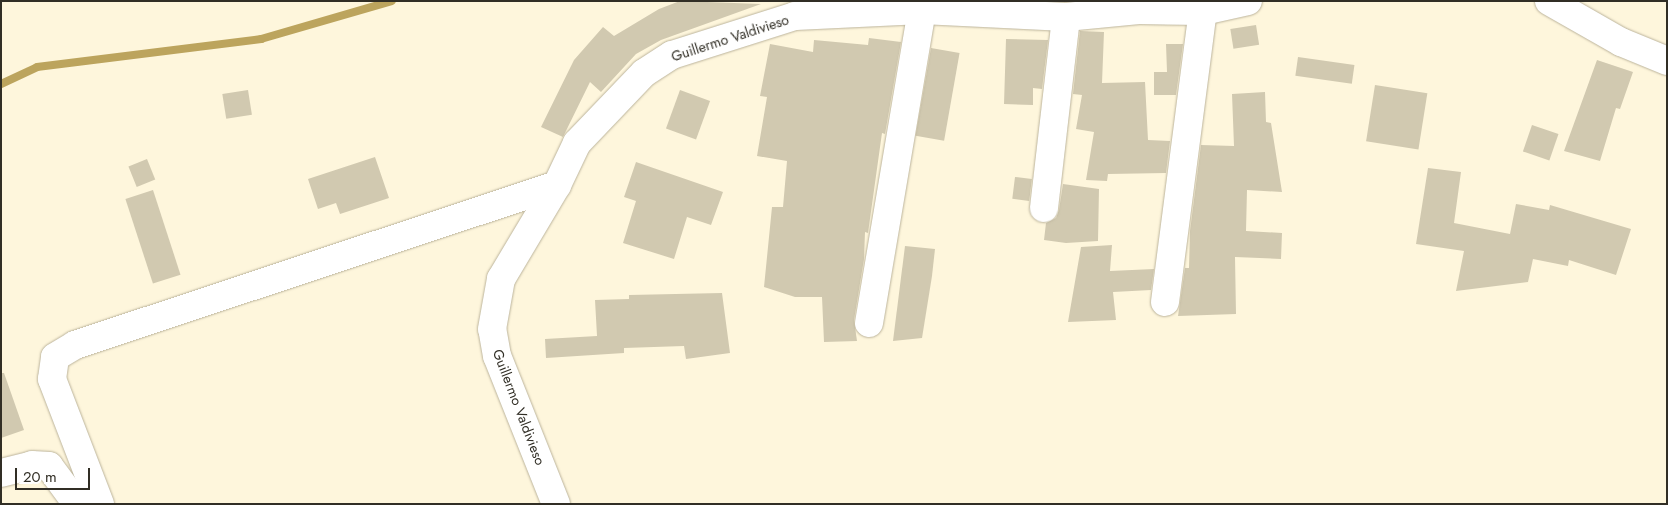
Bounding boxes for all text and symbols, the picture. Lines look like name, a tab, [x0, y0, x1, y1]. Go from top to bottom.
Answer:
street label: Guillermo Valdivieso	[669, 11, 791, 65]
street label: Guillermo Valdivieso	[489, 347, 549, 467]
scale bar	[18, 458, 92, 490]
text: 20 m	[23, 466, 57, 488]

